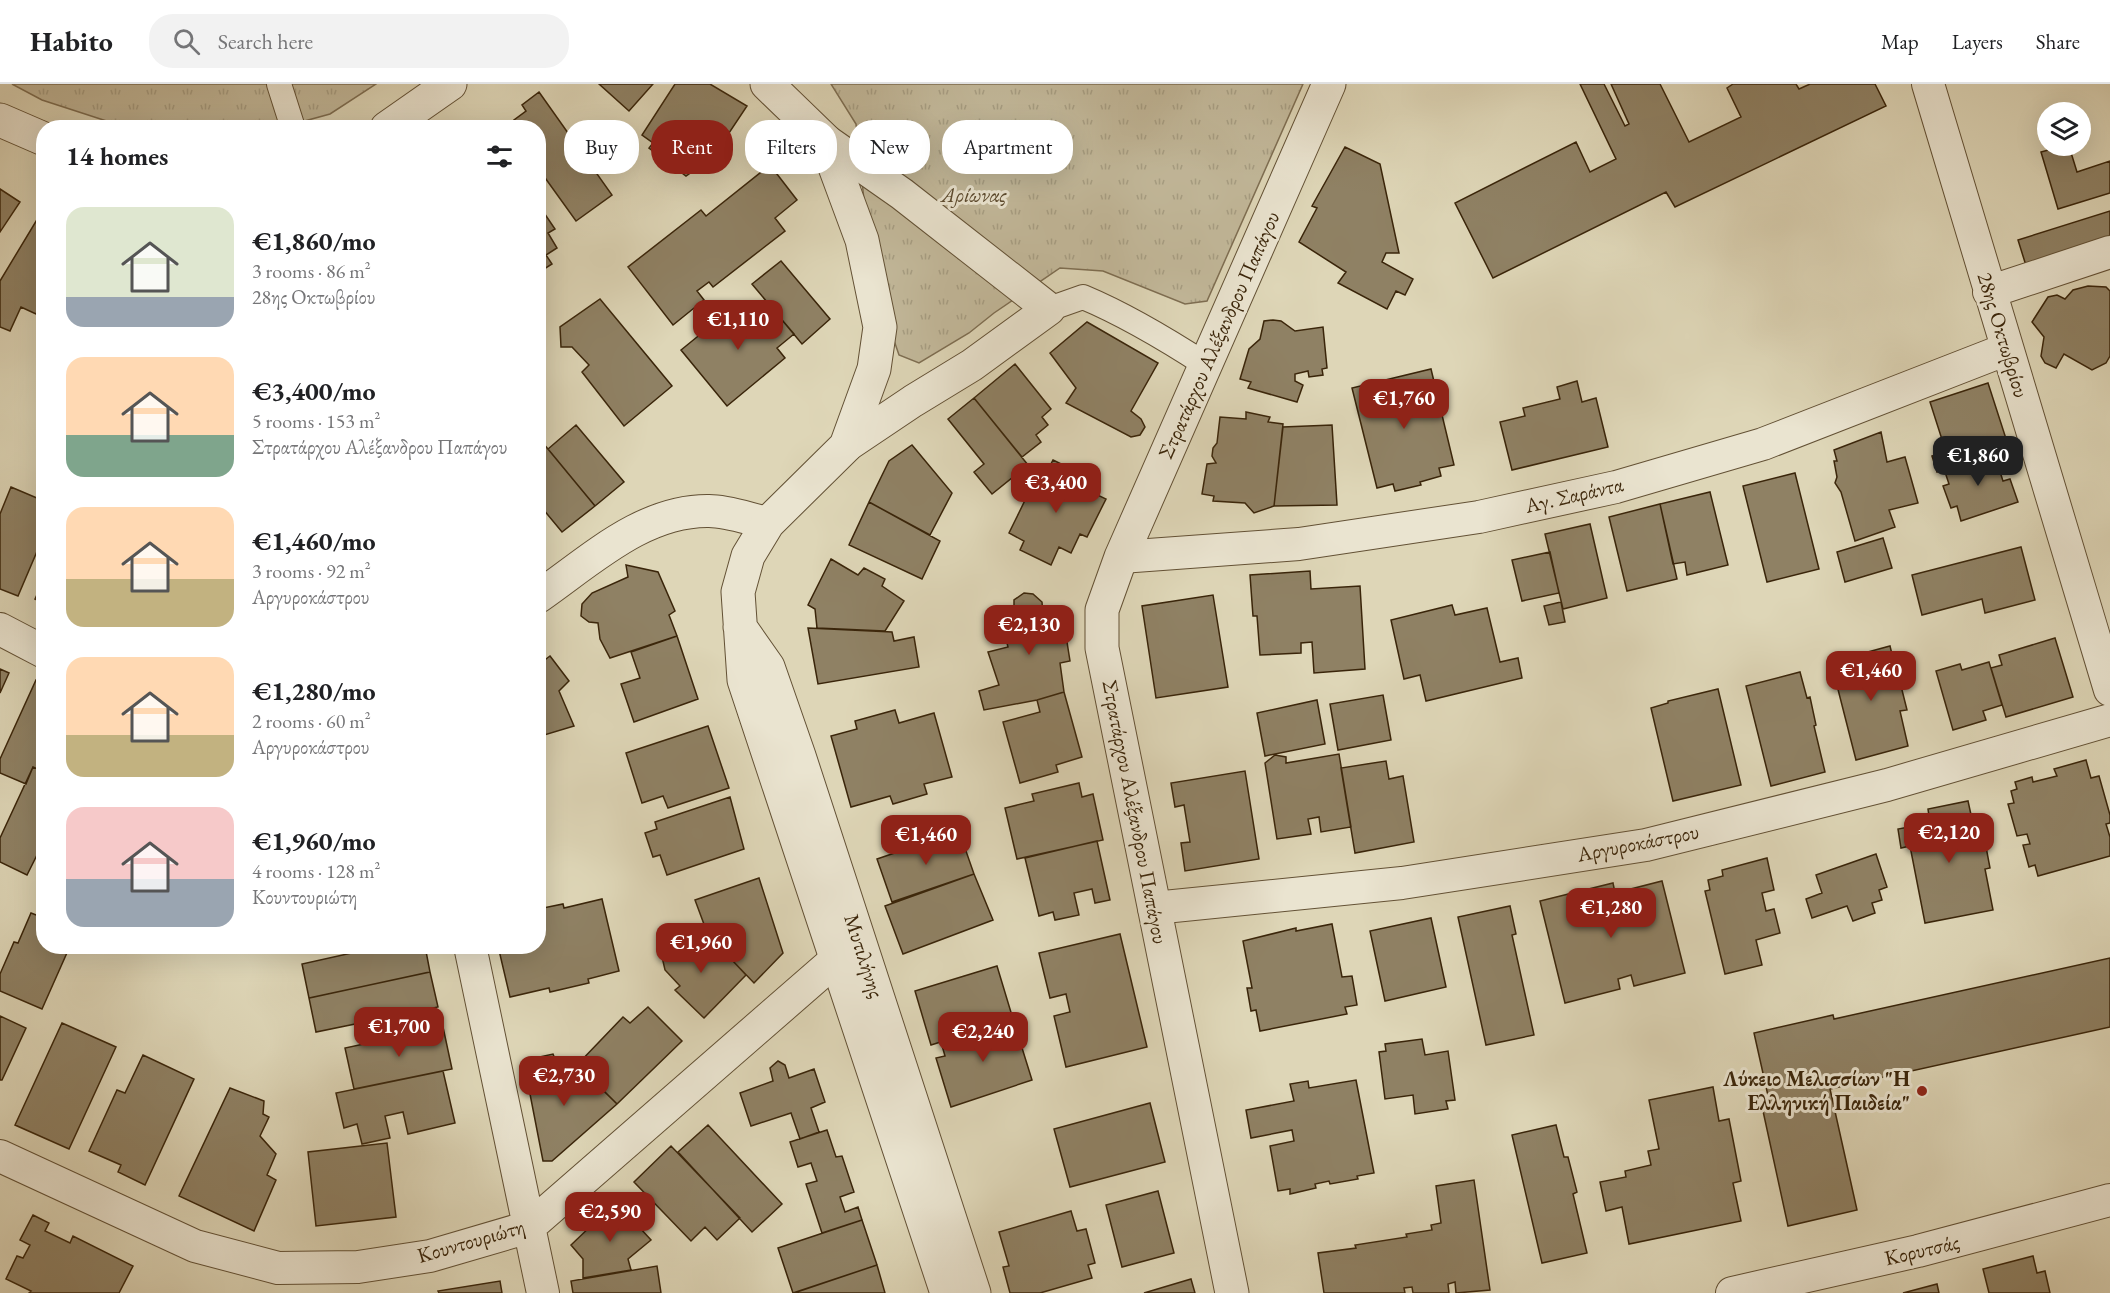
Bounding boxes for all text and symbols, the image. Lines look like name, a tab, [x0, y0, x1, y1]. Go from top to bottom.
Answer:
search box	[149, 14, 569, 68]
text: Habito	[30, 23, 113, 59]
icon: search	[170, 25, 203, 58]
text: Search here	[218, 27, 313, 56]
text: Map	[1881, 28, 1919, 55]
text: Layers	[1952, 28, 2003, 55]
text: Share	[2036, 28, 2080, 55]
map controls	[2037, 102, 2091, 156]
button: layers	[2037, 102, 2091, 156]
chip: Buy	[564, 120, 639, 174]
chip: Rent	[651, 120, 733, 174]
chip: Filters	[745, 120, 837, 174]
chip: New	[849, 120, 930, 174]
chip: Apartment	[942, 120, 1073, 174]
text: 14 homes	[66, 139, 168, 173]
icon: filters	[483, 140, 516, 173]
park label: Αρίωνας	[939, 181, 1007, 208]
street label: Στρατάρχου Αλέξανδρου Παπάγου	[1152, 207, 1285, 463]
text: €1,860/mo	[252, 224, 376, 258]
icon: home	[114, 231, 186, 303]
text: 3 rooms · 86 m²	[252, 258, 371, 284]
street label: 28ης Οκτωβρίου	[1972, 269, 2035, 401]
text: 28ης Οκτωβρίου	[252, 284, 376, 310]
pin: €1,110	[689, 300, 787, 351]
text: €1,110	[707, 306, 769, 332]
text: €3,400/mo	[252, 374, 376, 408]
pin: €1,760	[1355, 379, 1453, 430]
icon: home	[114, 381, 186, 453]
text: €1,760	[1373, 385, 1435, 411]
text: 5 rooms · 153 m²	[252, 408, 380, 434]
text: Στρατάρχου Αλέξανδρου Παπάγου	[252, 434, 507, 460]
pin: €1,860	[1929, 436, 2027, 487]
text: €1,860	[1947, 442, 2009, 468]
pin: €3,400	[1007, 463, 1105, 514]
text: €3,400	[1025, 469, 1087, 495]
street label: Αγ. Σαράντα	[1521, 470, 1626, 519]
text: €1,460/mo	[252, 524, 376, 558]
icon: home	[114, 531, 186, 603]
text: 3 rooms · 92 m²	[252, 558, 371, 584]
text: Αργυροκάστρου	[252, 584, 370, 610]
pin: €2,130	[980, 605, 1078, 656]
text: €2,130	[998, 611, 1060, 637]
pin: €1,460	[1822, 651, 1920, 702]
text: €1,460	[1840, 657, 1902, 683]
text: €1,280/mo	[252, 674, 376, 708]
street label: Στρατάρχου Αλέξανδρου Παπάγου	[1097, 678, 1174, 946]
icon: home	[114, 681, 186, 753]
text: 2 rooms · 60 m²	[252, 708, 371, 734]
text: Αργυροκάστρου	[252, 734, 370, 760]
pin: €2,120	[1900, 813, 1998, 864]
pin: €1,460	[877, 815, 975, 866]
street label: Αργυροκάστρου	[1574, 817, 1701, 868]
text: €2,120	[1918, 819, 1980, 845]
text: €1,460	[895, 821, 957, 847]
text: €1,960/mo	[252, 824, 376, 858]
icon: home	[114, 831, 186, 903]
text: 4 rooms · 128 m²	[252, 858, 380, 884]
text: Κουντουριώτη	[252, 884, 357, 910]
pin: €1,280	[1562, 888, 1660, 939]
text: €1,280	[1580, 894, 1642, 920]
street label: Μυτιλήνης	[838, 911, 891, 1001]
pin: €1,960	[652, 923, 750, 974]
text: €1,960	[670, 929, 732, 955]
pin: €1,700	[350, 1007, 448, 1058]
pin: €2,240	[934, 1012, 1032, 1063]
text: €1,700	[368, 1013, 430, 1039]
text: €2,240	[952, 1018, 1014, 1044]
pin: €2,730	[515, 1056, 613, 1107]
text: €2,730	[533, 1062, 595, 1088]
place label: Λύκειο Μελισσίων "Η Ελληνική Παιδεία"	[1722, 1065, 1910, 1116]
marker: Λύκειο Μελισσίων "Η Ελληνική Παιδεία"	[1915, 1084, 1929, 1098]
pin: €2,590	[561, 1192, 659, 1243]
text: €2,590	[579, 1198, 641, 1224]
street label: Κουντουριώτη	[414, 1212, 528, 1269]
street label: Κορυτσάς	[1882, 1228, 1962, 1271]

